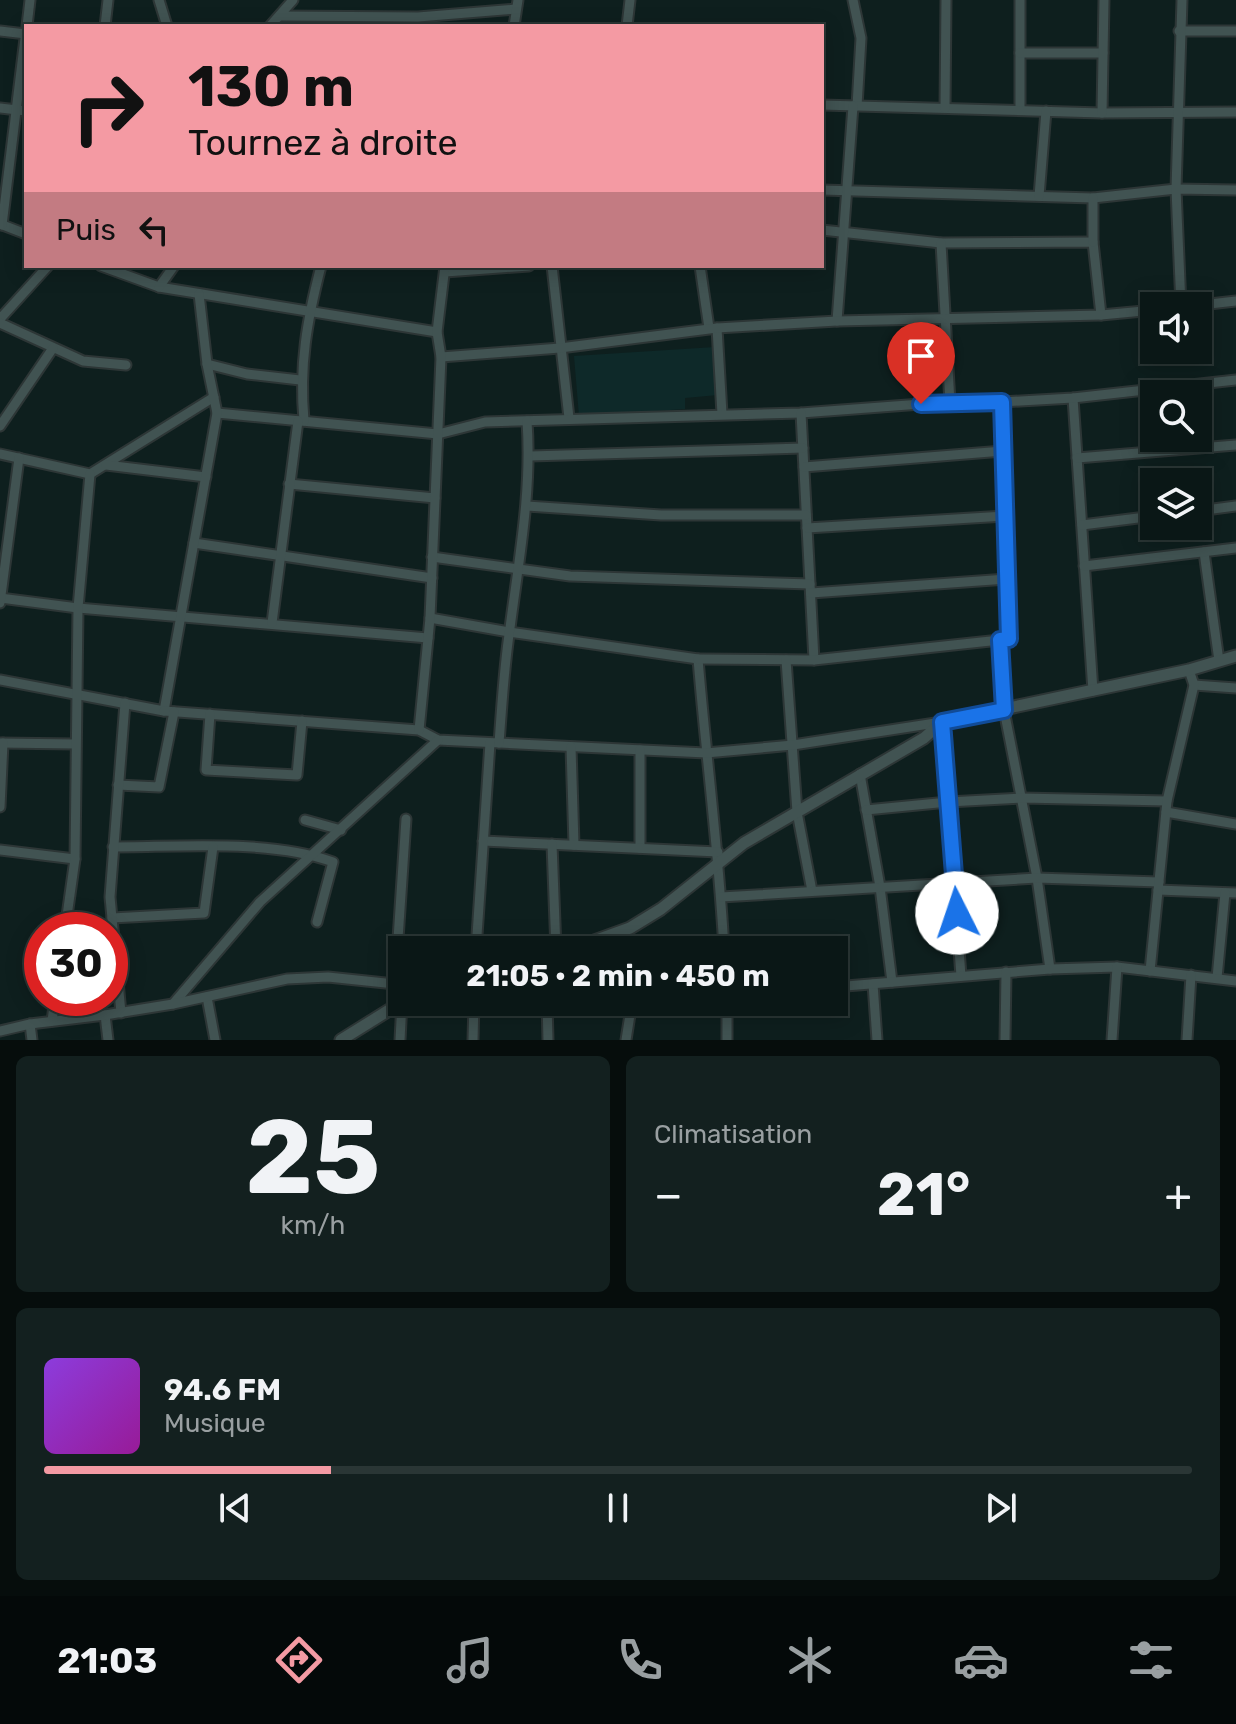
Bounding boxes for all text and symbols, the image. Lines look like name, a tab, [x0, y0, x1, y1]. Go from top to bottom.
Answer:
text: 130 m	[188, 54, 354, 120]
icon: right	[56, 56, 160, 160]
text: Tournez à droite	[188, 121, 458, 164]
icon: left	[132, 208, 176, 252]
text: Puis	[56, 212, 116, 248]
map controls	[1140, 292, 1212, 540]
button: sound	[1140, 292, 1212, 364]
pin	[887, 322, 955, 404]
icon: arrive	[899, 334, 943, 378]
button: search	[1140, 380, 1212, 452]
button: layers	[1140, 468, 1212, 540]
position arrow	[915, 871, 999, 955]
speed limit sign: 30	[24, 912, 128, 1016]
text: 21:05 · 2 min · 450 m	[466, 958, 770, 994]
text: 25	[246, 1096, 380, 1219]
text: Climatisation	[654, 1119, 812, 1150]
text: 21°	[877, 1159, 970, 1230]
text: −	[654, 1169, 683, 1221]
text: +	[1165, 1169, 1192, 1221]
text: km/h	[281, 1210, 345, 1241]
text: 94.6 FM	[164, 1372, 281, 1408]
text: Musique	[164, 1408, 266, 1439]
icon: previous	[213, 1486, 257, 1530]
icon: pause	[596, 1486, 640, 1530]
icon: next	[979, 1486, 1023, 1530]
icon: directions	[271, 1632, 327, 1688]
icon: music	[442, 1632, 498, 1688]
icon: phone	[612, 1632, 668, 1688]
icon: climate	[782, 1632, 838, 1688]
icon: car	[953, 1632, 1009, 1688]
icon: filters	[1123, 1632, 1179, 1688]
text: 21:03	[57, 1639, 157, 1682]

